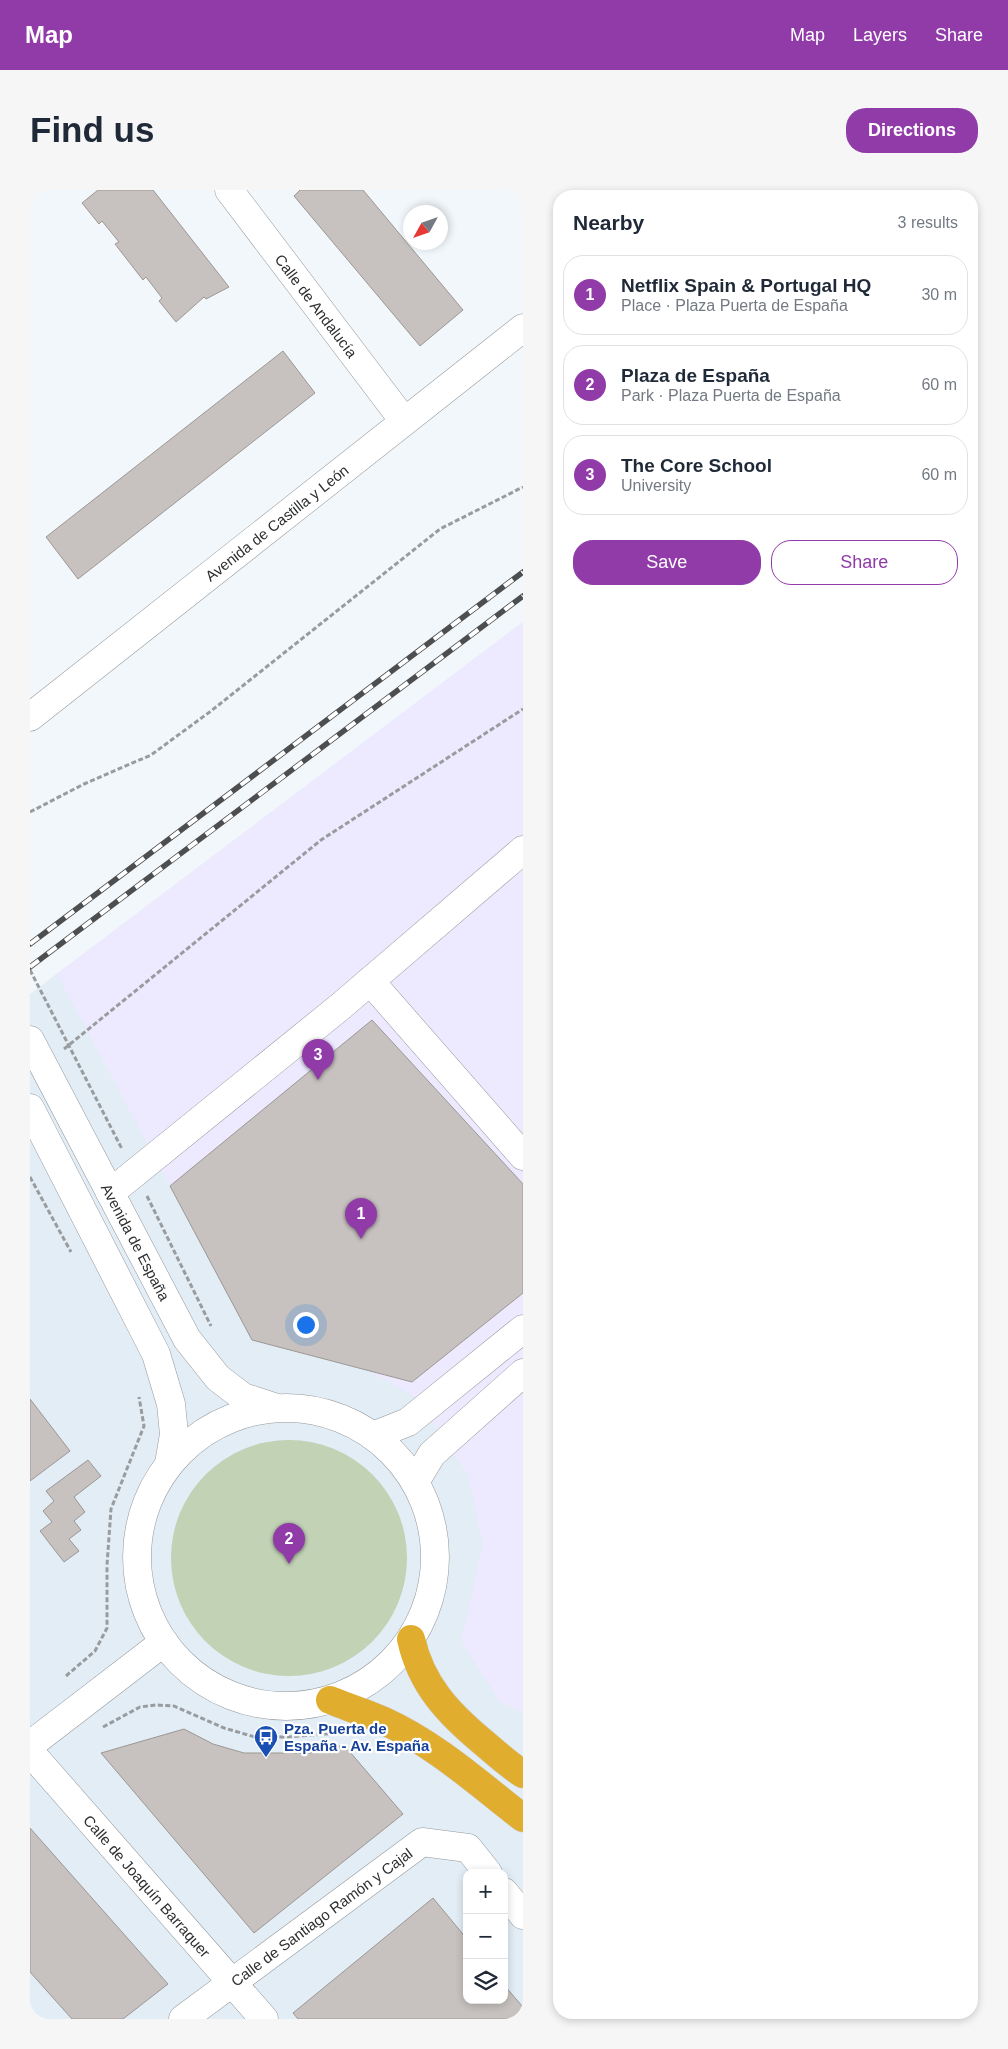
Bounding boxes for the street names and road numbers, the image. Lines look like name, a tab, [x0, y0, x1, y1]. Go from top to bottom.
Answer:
street label: Calle de Andalucía	[272, 251, 362, 361]
street label: Avenida de Castilla y León	[202, 461, 351, 584]
street label: Avenida de España	[98, 1180, 174, 1304]
street label: Calle de Joaquín Barraquer	[80, 1811, 214, 1960]
street label: Calle de Santiago Ramón y Cajal	[227, 1844, 415, 1989]

